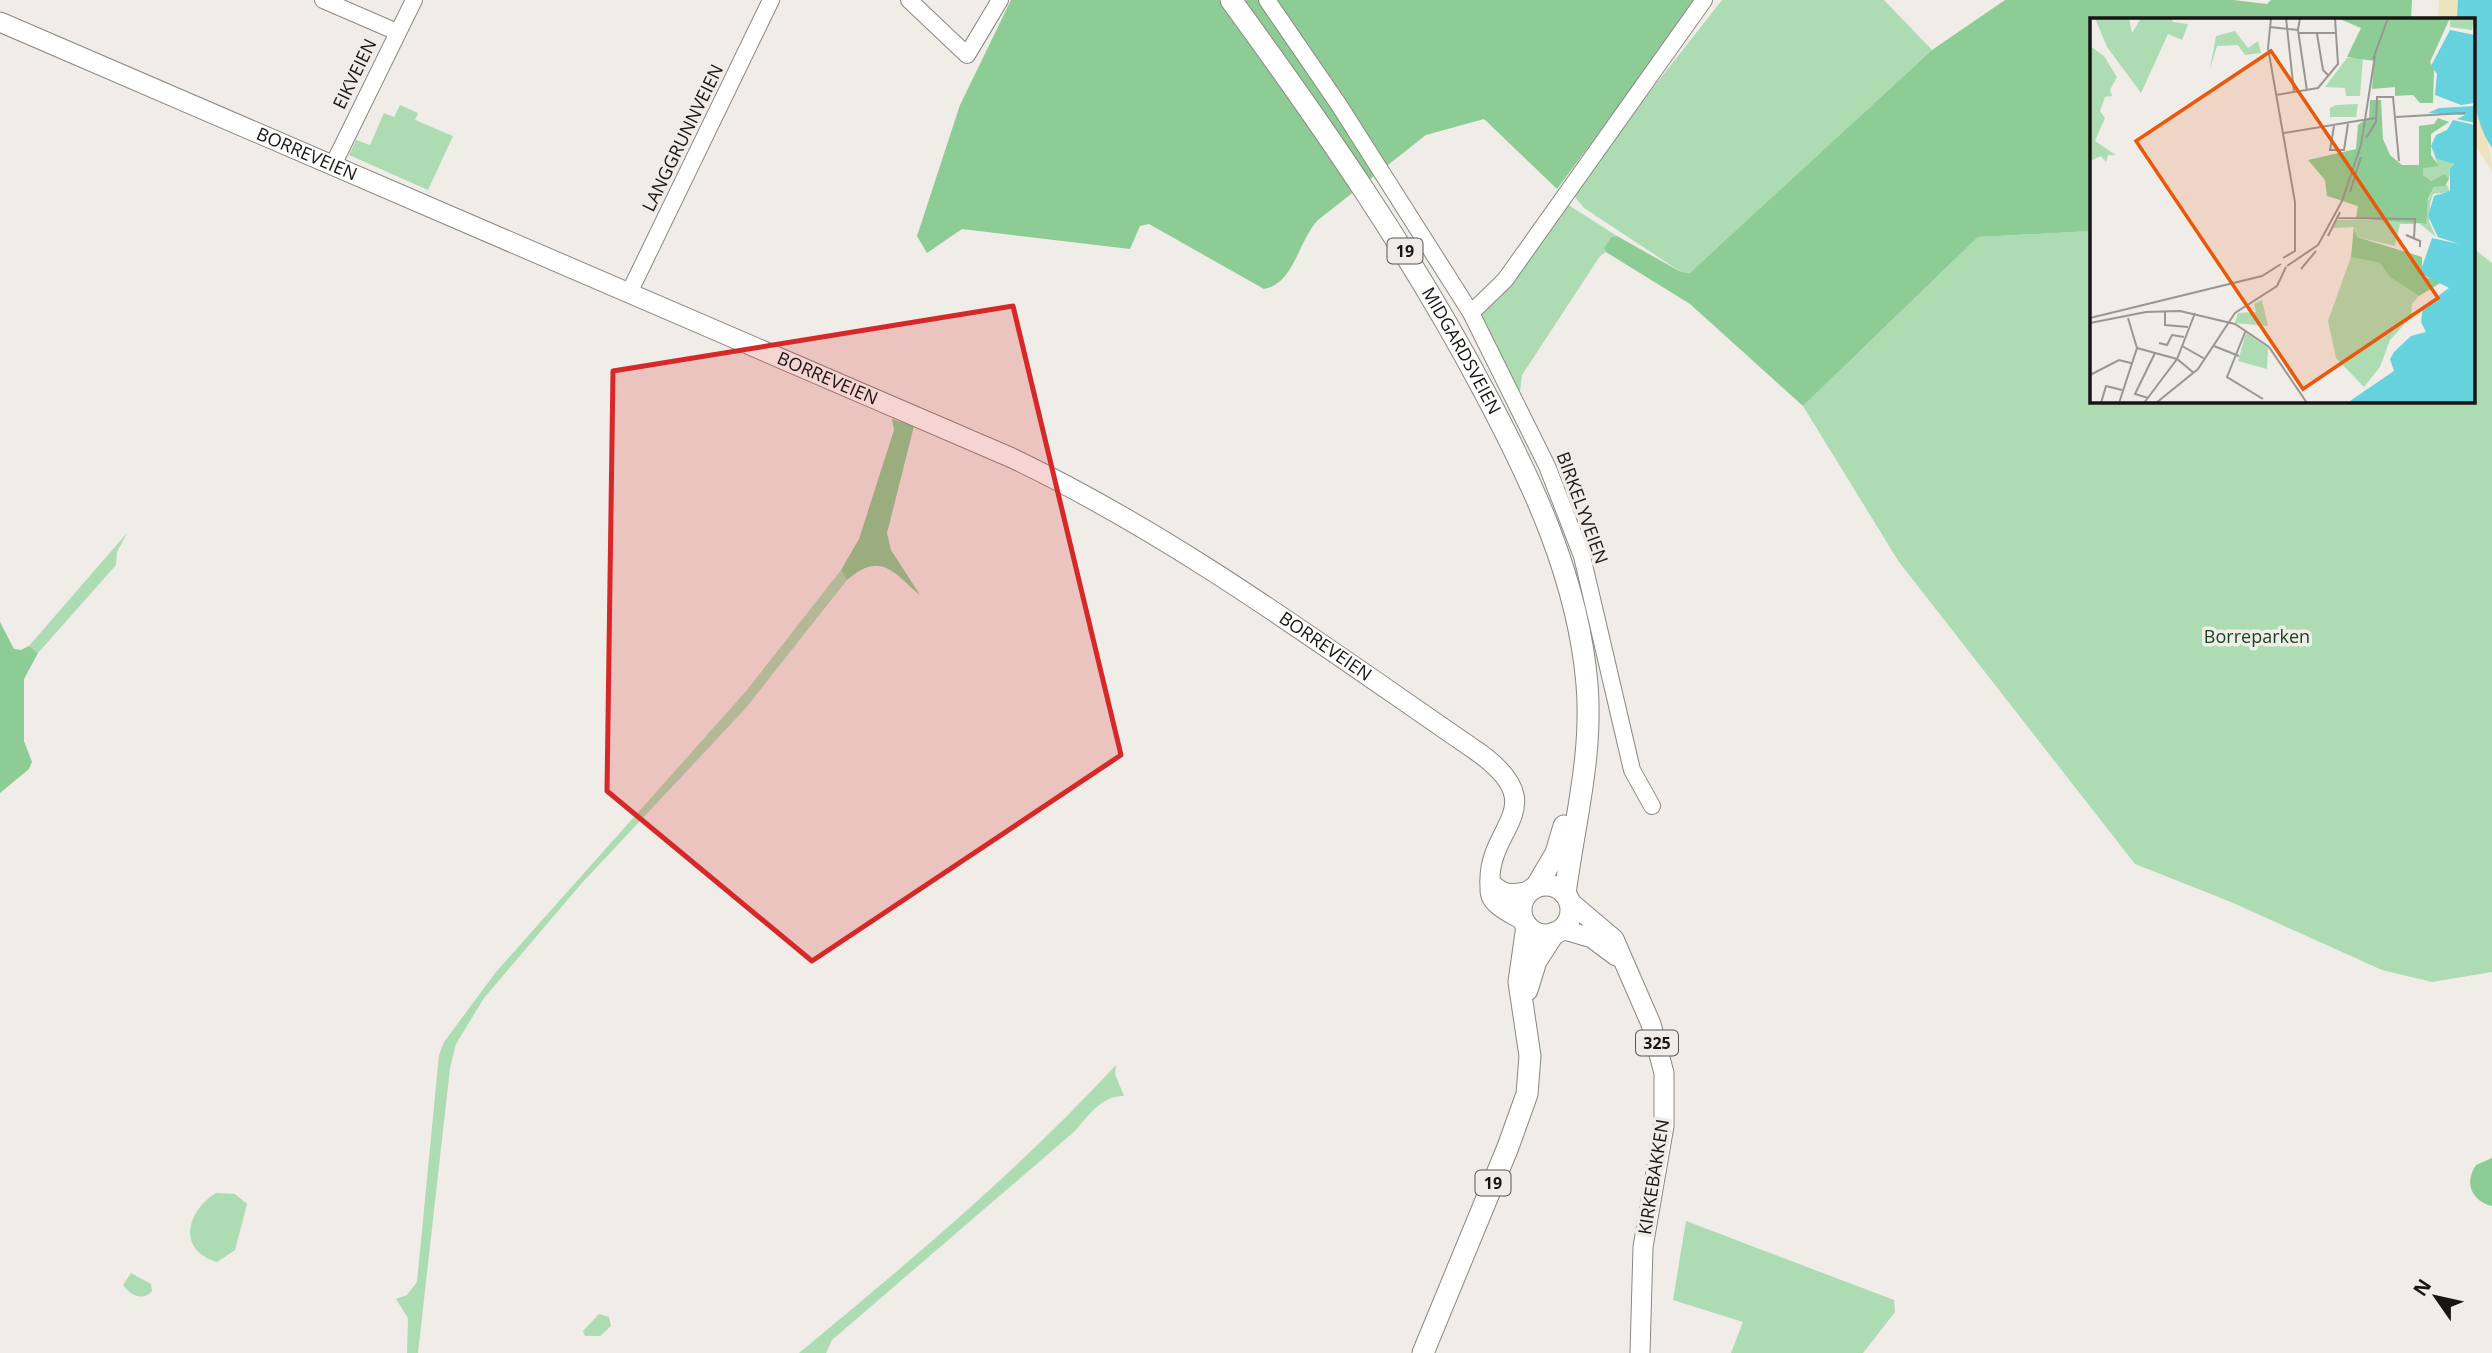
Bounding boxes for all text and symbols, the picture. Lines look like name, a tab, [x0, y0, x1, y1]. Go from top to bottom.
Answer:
inset map	[2090, 18, 2474, 402]
street label: EIKVEIEN	[327, 34, 381, 113]
street label: LANGGRUNNVEIEN	[636, 60, 728, 215]
street label: BORREVEIEN	[253, 121, 361, 185]
road number: 19	[1388, 238, 1422, 264]
street label: MIDGARDSVEIEN	[1417, 282, 1507, 418]
street label: BORREVEIEN	[774, 345, 882, 410]
street label: BIRKELYVEIEN	[1552, 448, 1614, 567]
street label: BORREVEIEN	[1275, 605, 1377, 686]
park label: Borreparken	[2204, 624, 2310, 648]
road number: 325	[1636, 1030, 1678, 1056]
street label: KIRKEBAKKEN	[1632, 1117, 1674, 1236]
road number: 19	[1476, 1170, 1510, 1196]
north arrow	[2401, 1262, 2471, 1332]
text: N	[2407, 1274, 2437, 1301]

